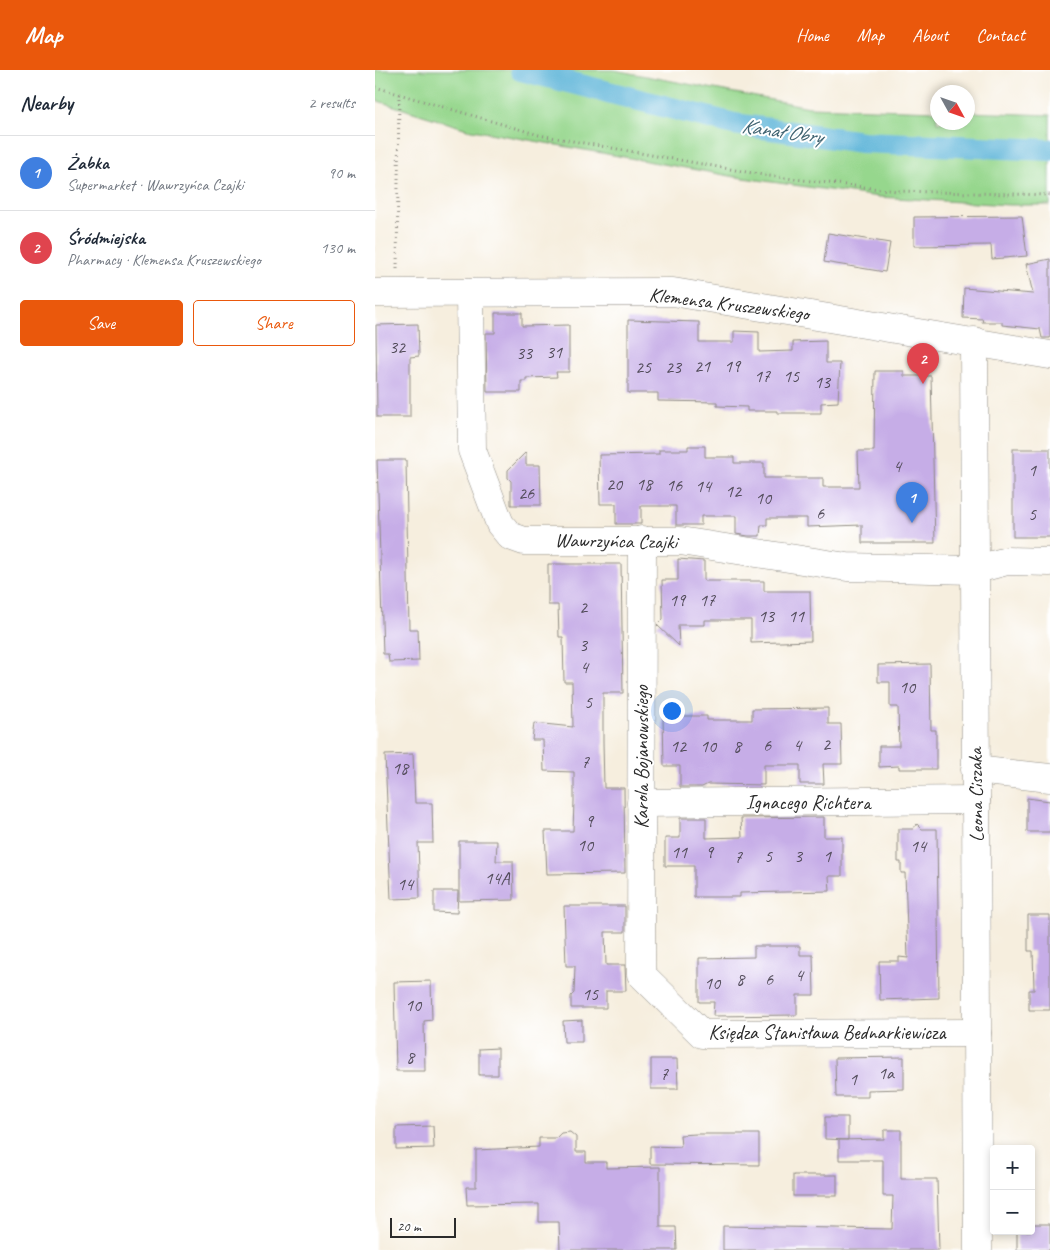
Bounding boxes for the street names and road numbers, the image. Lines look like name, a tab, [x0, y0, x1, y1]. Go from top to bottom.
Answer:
street label: Klemensa Kruszewskiego	[648, 282, 812, 326]
street label: Wawrzyńca Czajki	[555, 527, 680, 555]
street label: Karola Bojanowskiego	[629, 684, 654, 829]
street label: Leona Ciszaka	[963, 746, 989, 842]
street label: Ignacego Richtera	[746, 790, 872, 815]
street label: Księdza Stanisława Bednarkiewicza	[709, 1020, 947, 1045]

